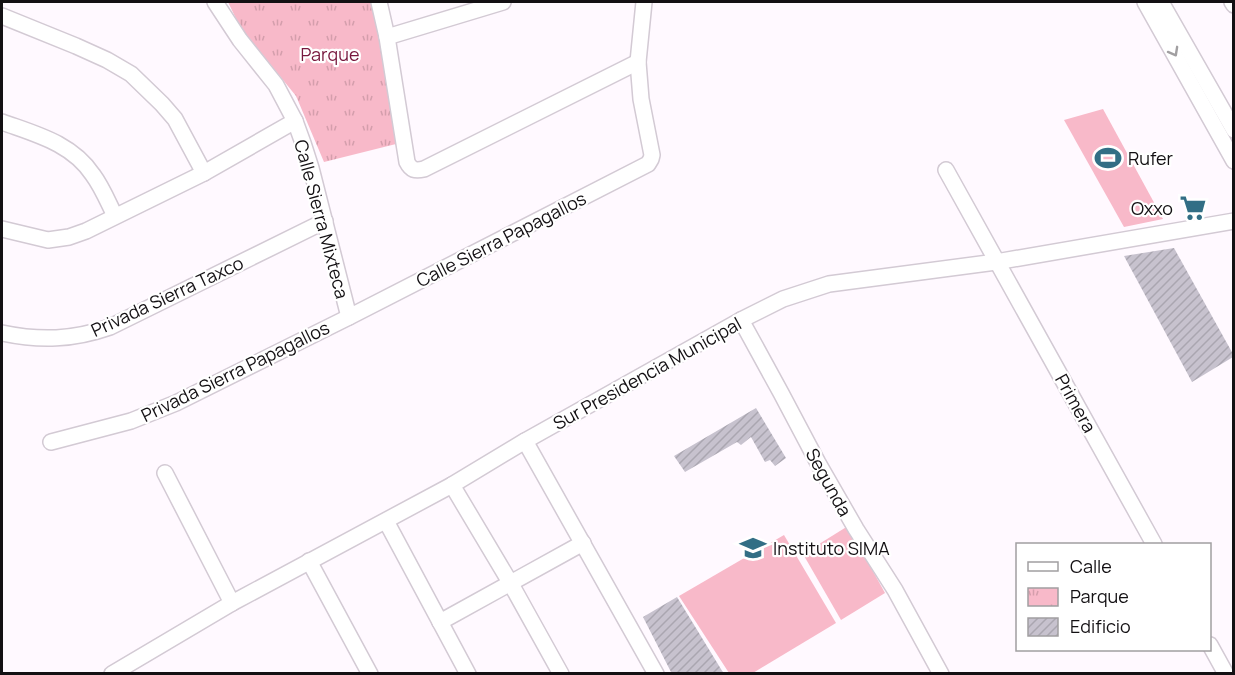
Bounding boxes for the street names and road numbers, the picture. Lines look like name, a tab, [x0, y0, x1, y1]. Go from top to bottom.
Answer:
street label: Calle Sierra Mixteca	[289, 137, 355, 301]
street label: Calle Sierra Papagallos	[412, 186, 590, 292]
street label: Privada Sierra Taxco	[87, 250, 247, 342]
street label: Sur Presidencia Municipal	[549, 311, 745, 435]
street label: Privada Sierra Papagallos	[137, 315, 333, 427]
street label: Primera	[1050, 369, 1102, 437]
street label: Segunda	[801, 444, 857, 520]

